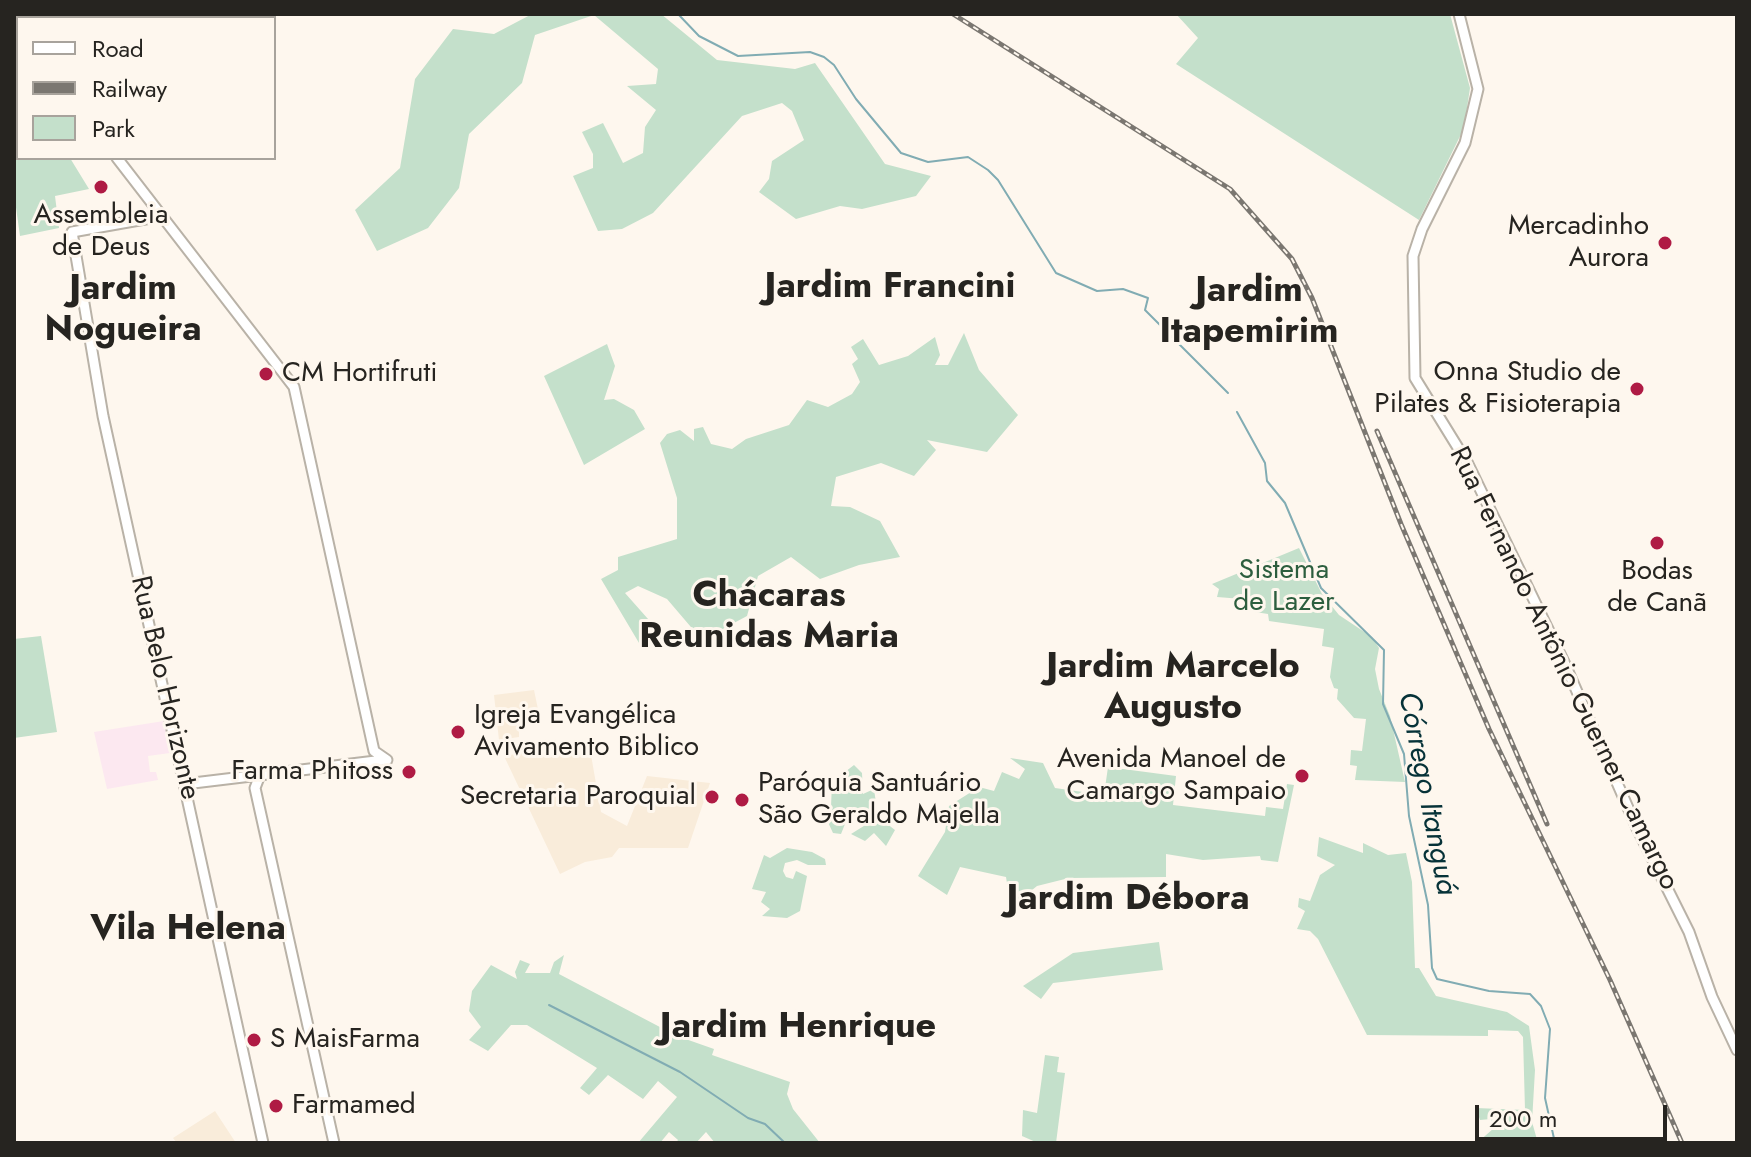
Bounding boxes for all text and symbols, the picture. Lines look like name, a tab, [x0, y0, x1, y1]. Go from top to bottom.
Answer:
legend	[16, 16, 276, 160]
text: Road	[92, 31, 144, 66]
text: Railway	[92, 71, 167, 106]
text: Park	[92, 111, 135, 146]
marker: Assembleia de Deus	[92, 178, 110, 196]
place label: Assembleia de Deus	[34, 199, 168, 265]
place label: Mercadinho Aurora	[1508, 210, 1649, 276]
marker: Mercadinho Aurora	[1656, 234, 1674, 252]
district label: Jardim Francini	[765, 266, 1015, 310]
district label: Jardim Nogueira	[44, 268, 202, 353]
district label: Jardim Itapemirim	[1160, 270, 1338, 355]
place label: Onna Studio de Pilates & Fisioterapia	[1374, 356, 1621, 422]
place label: CM Hortifruti	[282, 357, 437, 391]
marker: CM Hortifruti	[257, 365, 275, 383]
marker: Onna Studio de Pilates & Fisioterapia	[1628, 380, 1646, 398]
street label: Rua Fernando Antônio Guerner Camargo	[1441, 442, 1685, 896]
marker: Bodas de Canã	[1648, 534, 1666, 552]
park label: Sistema de Lazer	[1233, 554, 1335, 620]
place label: Bodas de Canã	[1607, 555, 1707, 621]
street label: Rua Belo Horizonte	[122, 573, 206, 803]
district label: Chácaras Reunidas Maria	[639, 575, 899, 660]
district label: Jardim Marcelo Augusto	[1046, 646, 1300, 731]
water label: Córrego Itanguá	[1389, 689, 1463, 899]
place label: Igreja Evangélica Avivamento Biblico	[474, 699, 699, 765]
marker: Igreja Evangélica Avivamento Biblico	[449, 723, 467, 741]
place label: Avenida Manoel de Camargo Sampaio	[1057, 743, 1286, 809]
place label: Farma Phitoss	[231, 755, 393, 789]
marker: Farma Phitoss	[400, 763, 418, 781]
place label: Paróquia Santuário São Geraldo Majella	[758, 767, 1000, 833]
marker: Avenida Manoel de Camargo Sampaio	[1293, 767, 1311, 785]
place label: Secretaria Paroquial	[460, 780, 696, 814]
marker: Secretaria Paroquial	[703, 788, 721, 806]
marker: Paróquia Santuário São Geraldo Majella	[733, 791, 751, 809]
district label: Jardim Débora	[1006, 878, 1250, 922]
district label: Vila Helena	[90, 908, 286, 952]
district label: Jardim Henrique	[660, 1006, 936, 1050]
place label: S MaisFarma	[270, 1023, 420, 1057]
marker: S MaisFarma	[245, 1031, 263, 1049]
place label: Farmamed	[292, 1089, 416, 1123]
scale bar	[1479, 1089, 1671, 1139]
marker: Farmamed	[267, 1097, 285, 1115]
text: 200 m	[1489, 1101, 1557, 1136]

